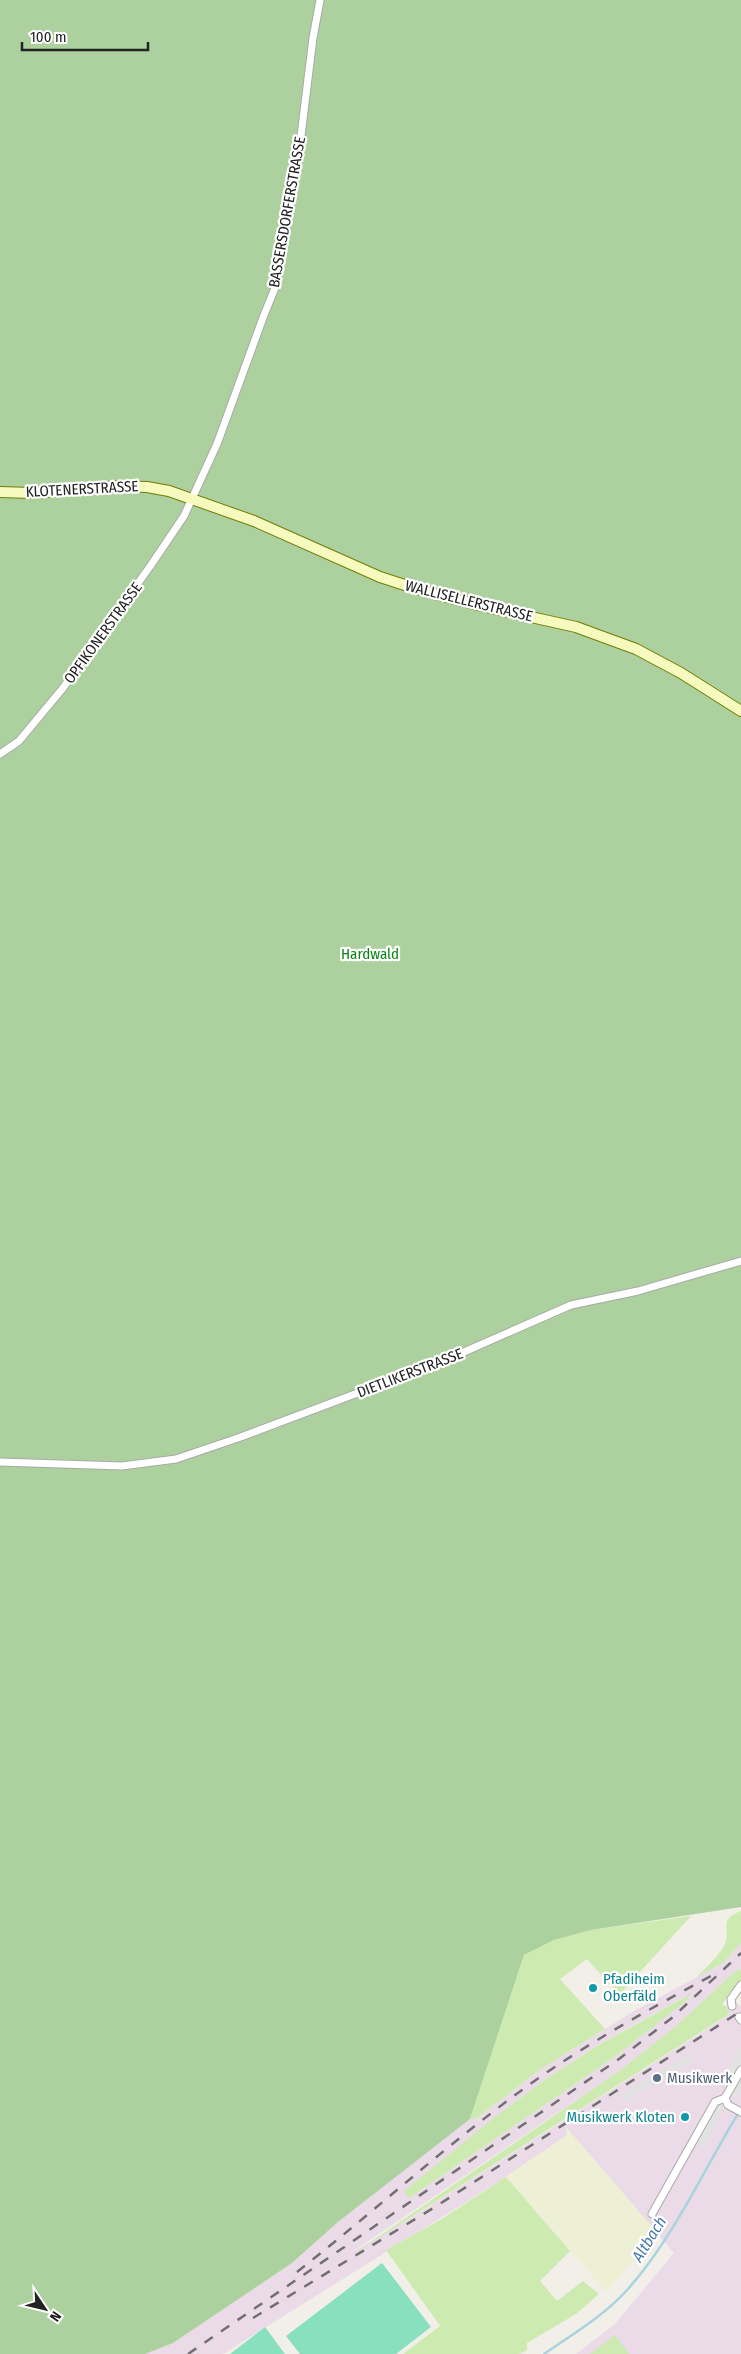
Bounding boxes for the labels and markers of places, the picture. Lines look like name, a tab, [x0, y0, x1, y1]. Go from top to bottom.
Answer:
place label: Pfadiheim Oberfäld	[603, 1970, 665, 2005]
marker: Pfadiheim Oberfäld	[587, 1982, 599, 1994]
place label: Musikwerk	[667, 2069, 732, 2087]
marker: Musikwerk	[651, 2072, 663, 2084]
place label: Musikwerk Kloten	[567, 2108, 675, 2126]
marker: Musikwerk Kloten	[679, 2111, 691, 2123]

